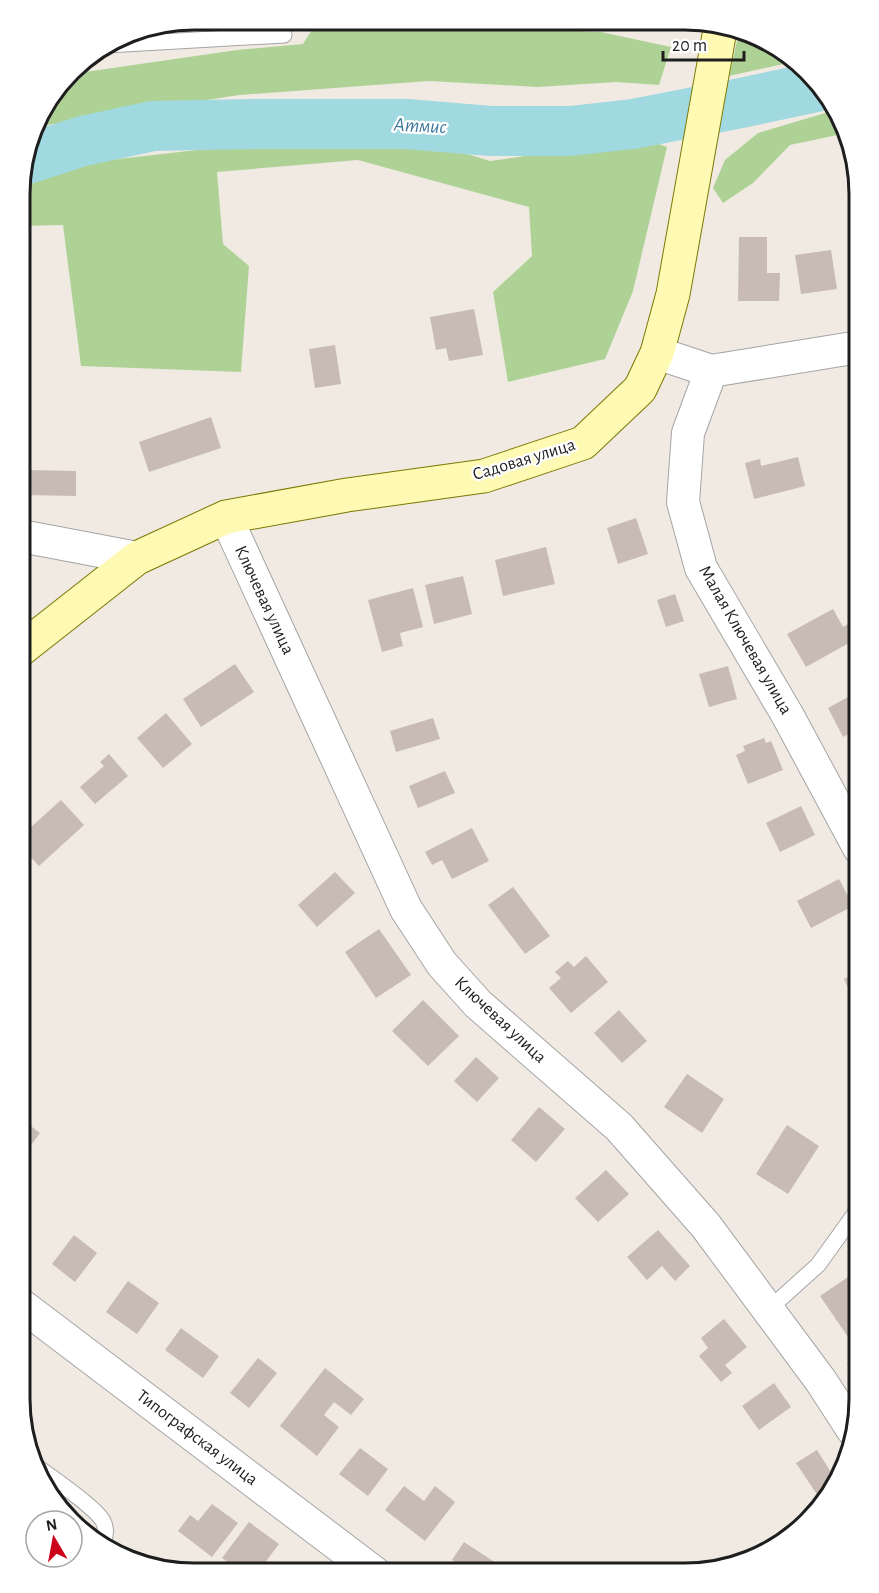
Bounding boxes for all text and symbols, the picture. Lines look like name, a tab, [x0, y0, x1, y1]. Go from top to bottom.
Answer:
scale bar	[663, 24, 744, 62]
text: 20 m	[672, 37, 707, 55]
water label: Атмис	[392, 115, 447, 137]
street label: Садовая улица	[470, 436, 578, 484]
street label: Ключевая улица	[231, 543, 297, 657]
street label: Малая Ключевая улица	[695, 562, 795, 718]
street label: Ключевая улица	[451, 973, 549, 1067]
street label: Типографская улица	[133, 1387, 261, 1489]
north arrow	[24, 1509, 84, 1569]
text: N	[45, 1516, 58, 1534]

